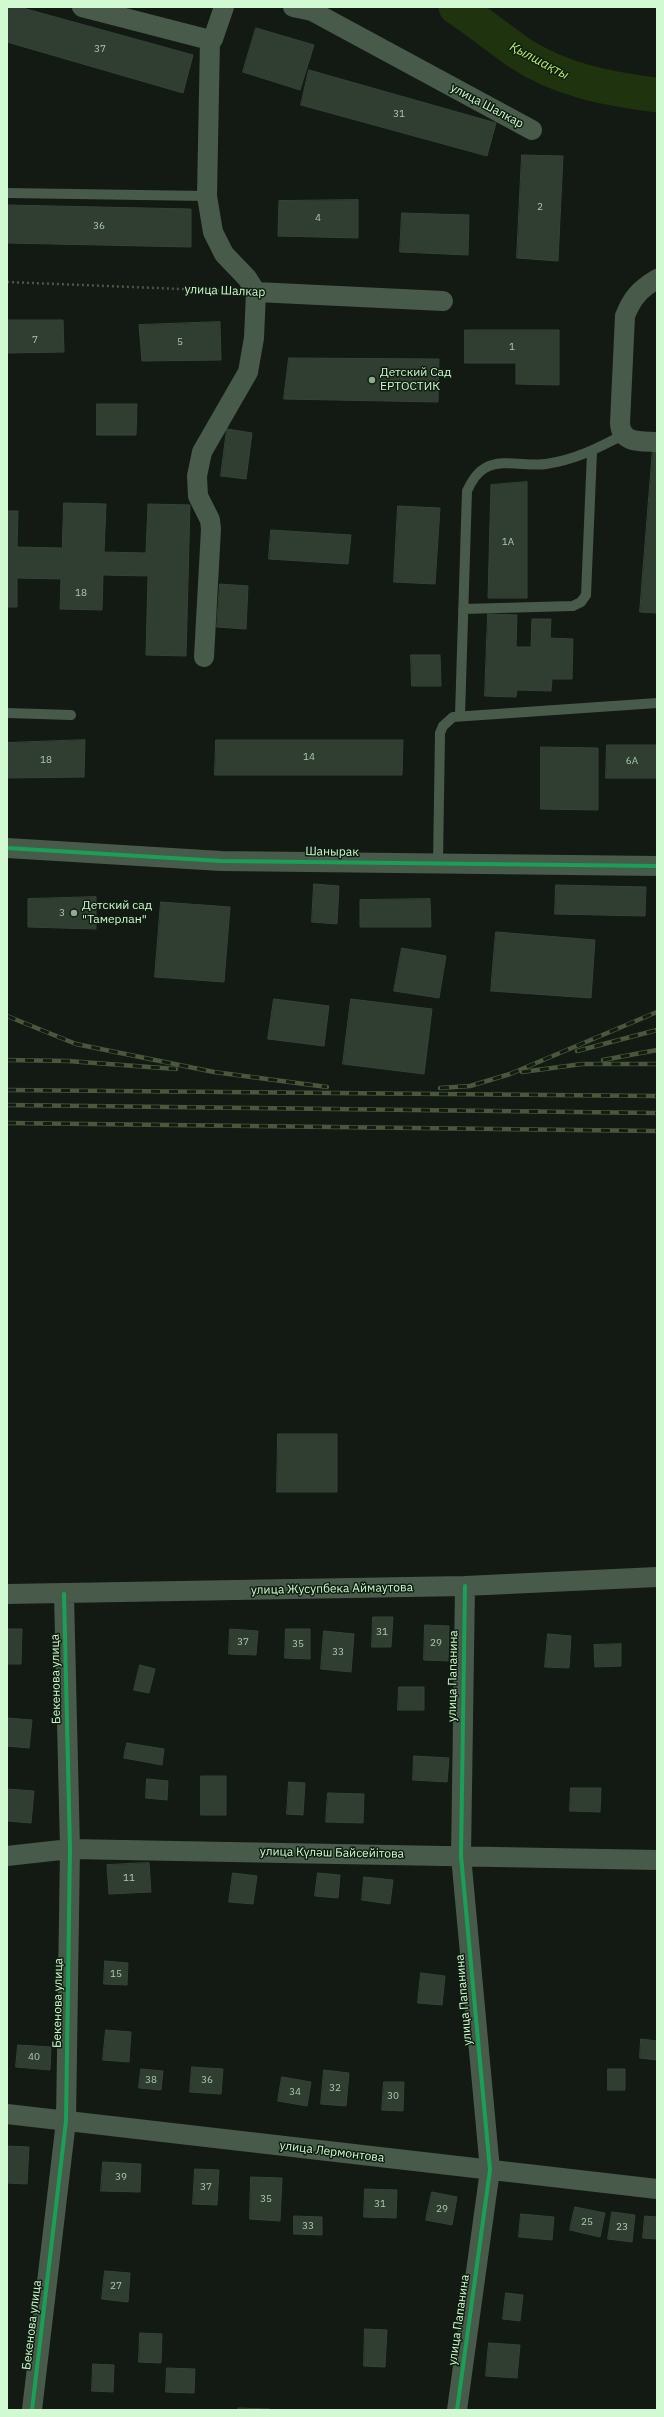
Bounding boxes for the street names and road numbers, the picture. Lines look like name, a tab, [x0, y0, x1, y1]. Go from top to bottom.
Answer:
street label: улица Шалкар	[448, 81, 526, 131]
street label: улица Шалкар	[184, 282, 266, 300]
street label: Шанырак	[305, 844, 359, 860]
street label: улица Жусупбека Аймаутова	[251, 1580, 413, 1598]
street label: улица Папанина	[445, 1630, 461, 1722]
street label: Бекенова улица	[48, 1634, 64, 1724]
street label: улица Күләш Байсейітова	[260, 1845, 404, 1861]
street label: улица Папанина	[453, 1954, 475, 2046]
street label: Бекенова улица	[50, 1958, 66, 2048]
street label: улица Лермонтова	[279, 2138, 385, 2166]
street label: улица Папанина	[445, 2274, 473, 2366]
street label: Бекенова улица	[19, 2279, 45, 2371]

